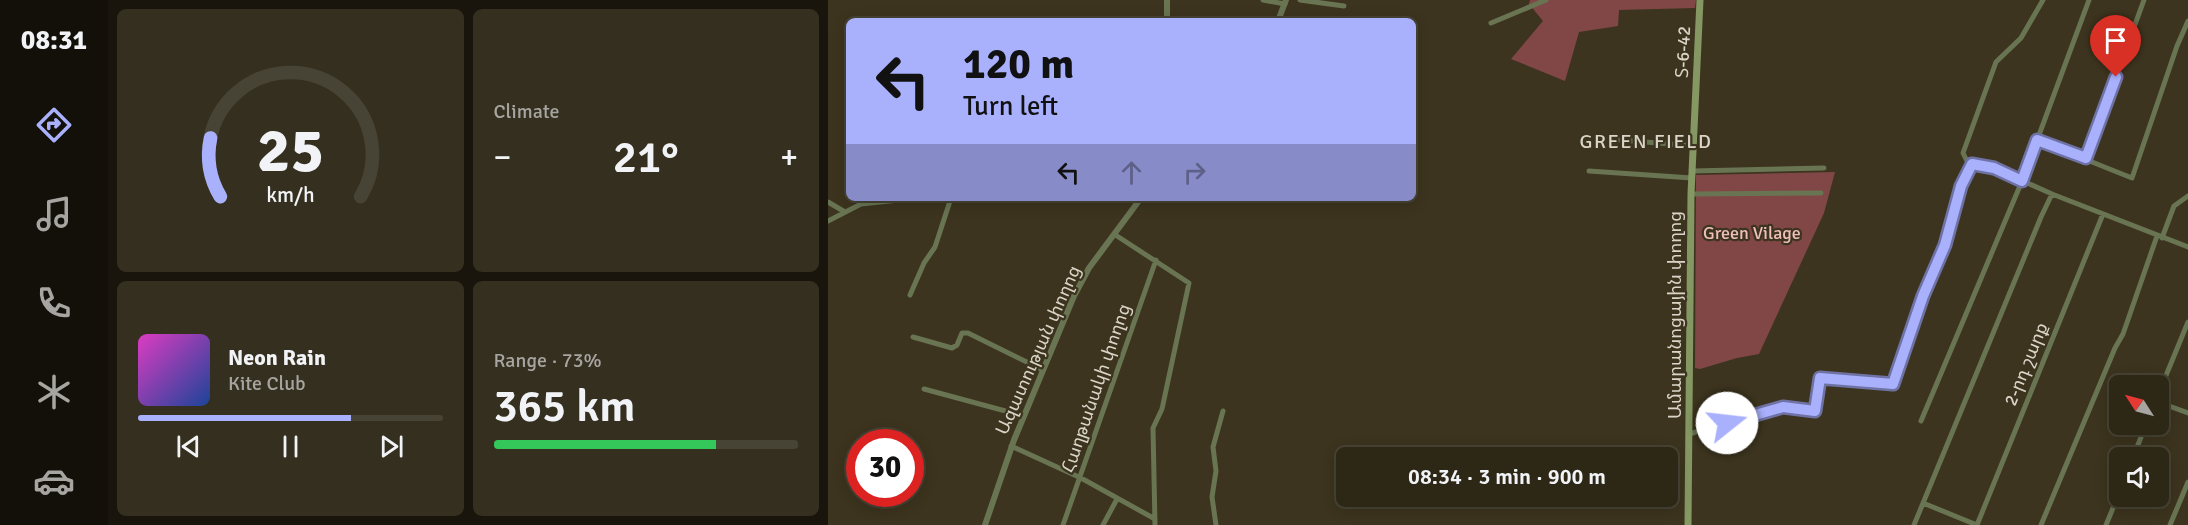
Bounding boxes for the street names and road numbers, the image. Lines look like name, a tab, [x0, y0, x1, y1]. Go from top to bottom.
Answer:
street label: Տ-6-42	[1671, 25, 1695, 79]
street label: Ամարանոցային փողոց	[1664, 211, 1686, 419]
street label: Ազատության փողոց	[991, 262, 1085, 438]
street label: Հաղթանակի փողոց	[1057, 301, 1135, 475]
street label: 2-րդ շարք	[1999, 319, 2053, 409]

